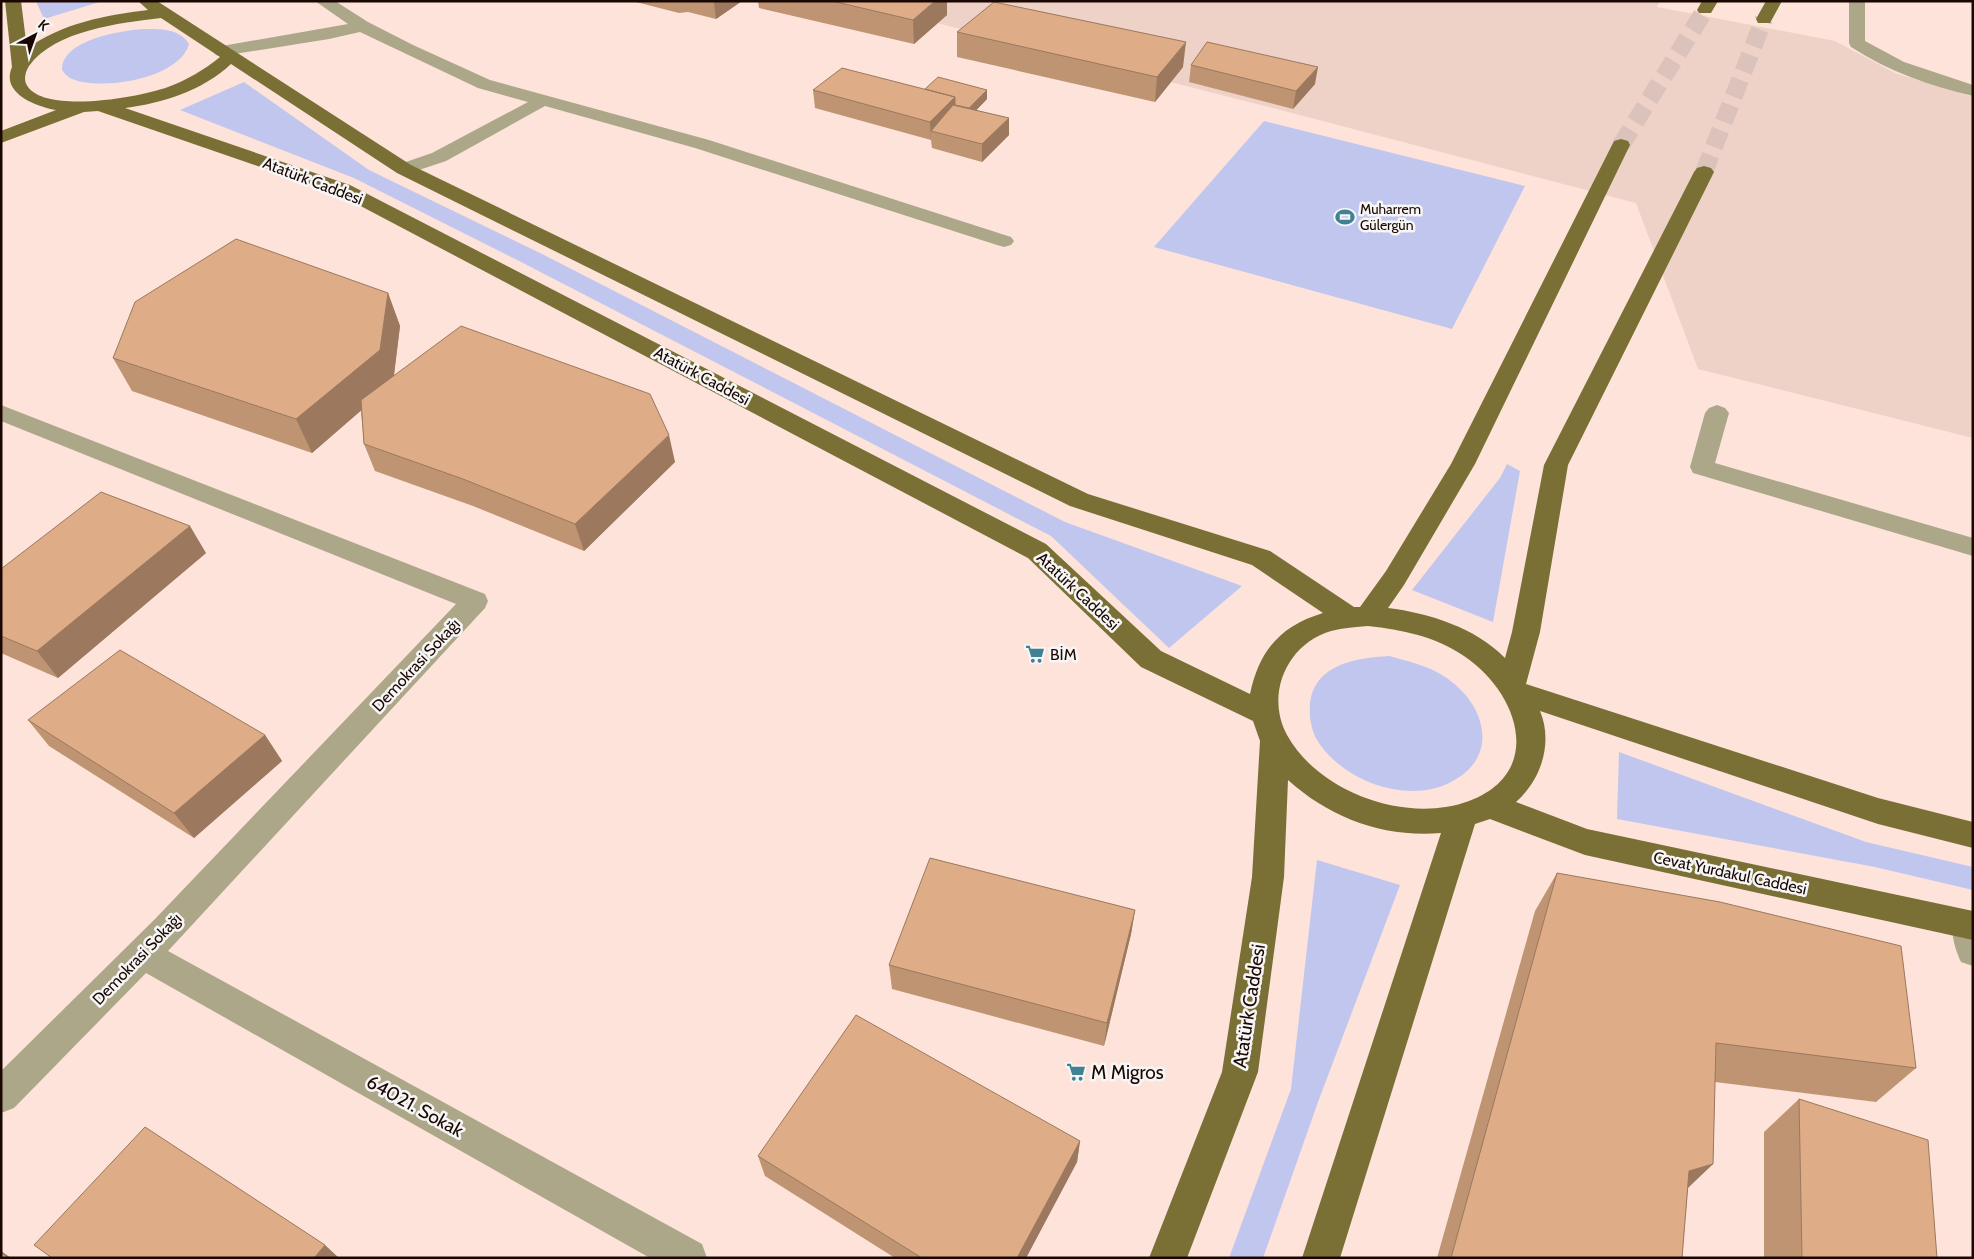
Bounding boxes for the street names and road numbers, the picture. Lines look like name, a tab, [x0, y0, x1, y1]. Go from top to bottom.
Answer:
street label: Atatürk Caddesi	[260, 153, 366, 209]
street label: Atatürk Caddesi	[651, 343, 753, 409]
street label: Atatürk Caddesi	[1033, 548, 1123, 634]
street label: Demokrasi Sokağı	[368, 615, 464, 715]
street label: Cevat Yurdakul Caddesi	[1652, 847, 1808, 899]
street label: Demokrasi Sokağı	[88, 909, 186, 1009]
street label: Atatürk Caddesi	[1228, 942, 1270, 1070]
street label: 64021. Sokak	[363, 1070, 468, 1142]

